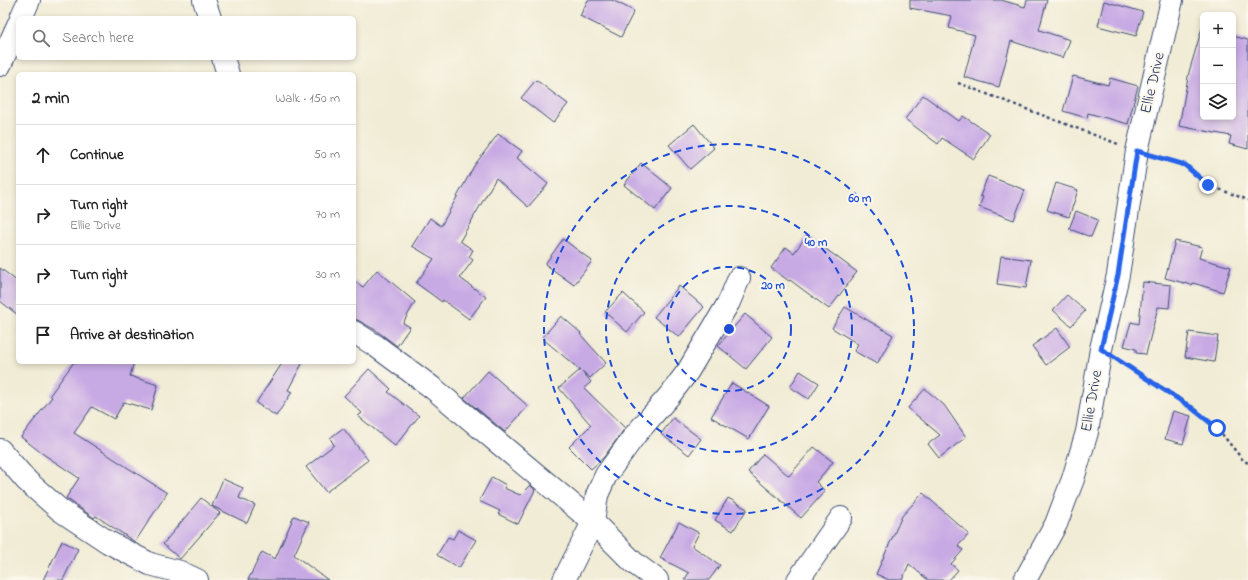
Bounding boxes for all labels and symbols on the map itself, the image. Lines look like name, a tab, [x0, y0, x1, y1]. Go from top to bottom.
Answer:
street label: Ellie Drive	[1134, 49, 1172, 116]
route end	[1199, 176, 1217, 194]
text: 60 m	[848, 190, 872, 208]
text: 40 m	[804, 234, 828, 252]
text: 20 m	[760, 277, 785, 295]
centre of rings	[722, 322, 736, 336]
street label: Ellie Drive	[1075, 367, 1109, 434]
route start	[1208, 419, 1226, 437]

